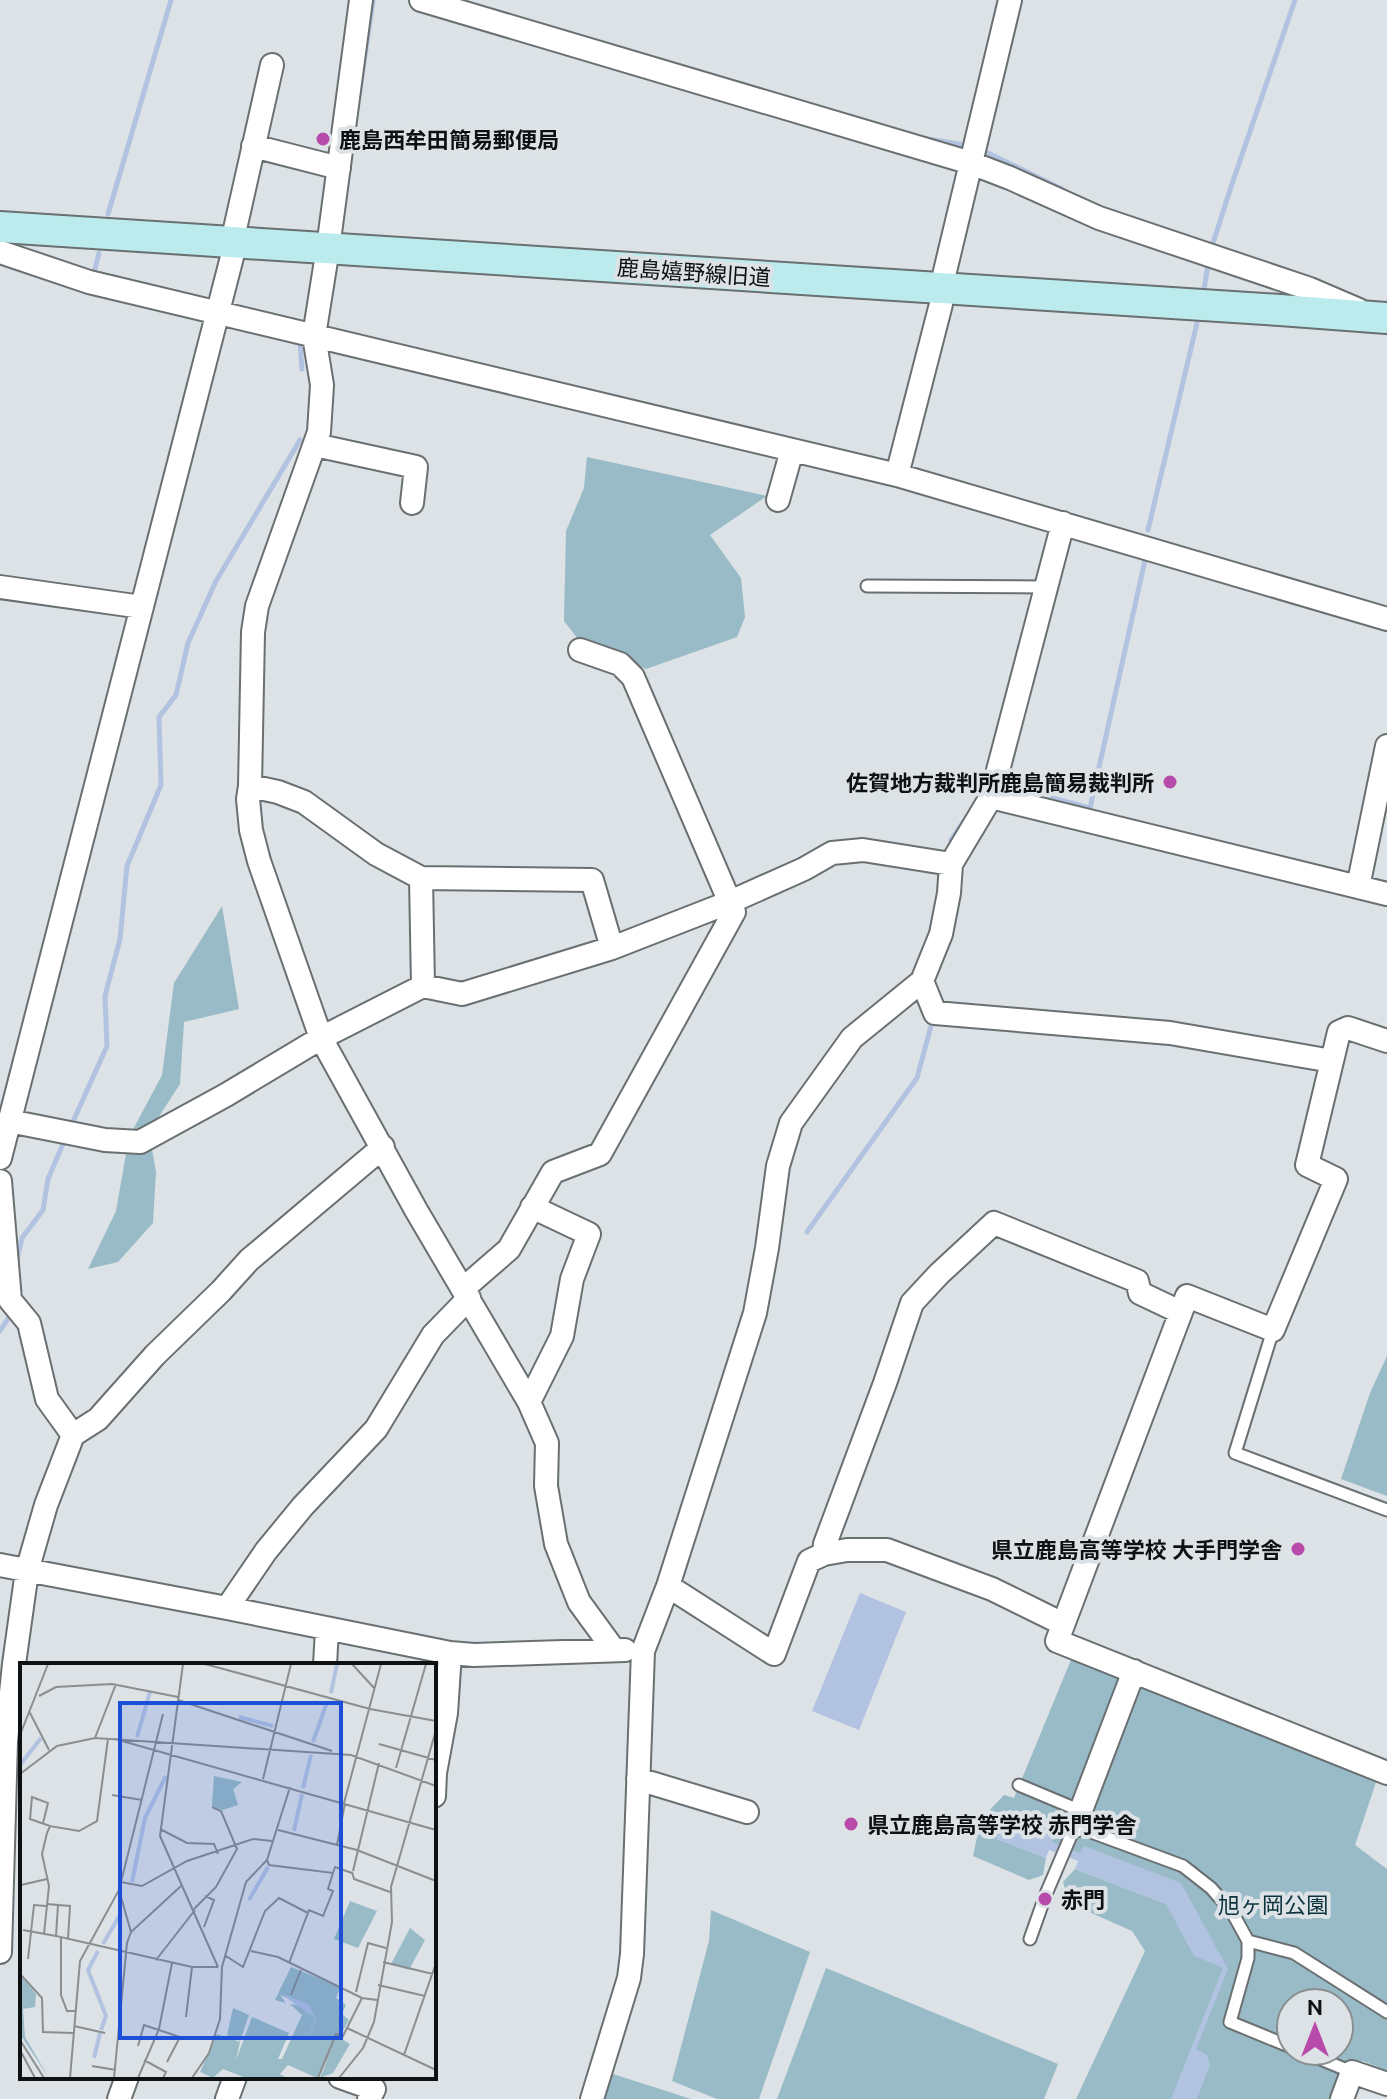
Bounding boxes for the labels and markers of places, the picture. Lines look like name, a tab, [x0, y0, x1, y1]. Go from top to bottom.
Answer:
place label: 鹿島西牟田簡易郵便局	[339, 127, 559, 152]
marker: 鹿島西牟田簡易郵便局	[314, 130, 332, 148]
place label: 佐賀地方裁判所鹿島簡易裁判所	[846, 770, 1154, 795]
marker: 佐賀地方裁判所鹿島簡易裁判所	[1161, 773, 1179, 791]
place label: 県立鹿島高等学校 大手門学舎	[991, 1537, 1282, 1562]
marker: 県立鹿島高等学校 大手門学舎	[1289, 1540, 1307, 1558]
place label: 県立鹿島高等学校 赤門学舎	[867, 1812, 1136, 1837]
marker: 県立鹿島高等学校 赤門学舎	[842, 1815, 860, 1833]
place label: 赤門	[1061, 1887, 1105, 1912]
marker: 赤門	[1036, 1890, 1054, 1908]

